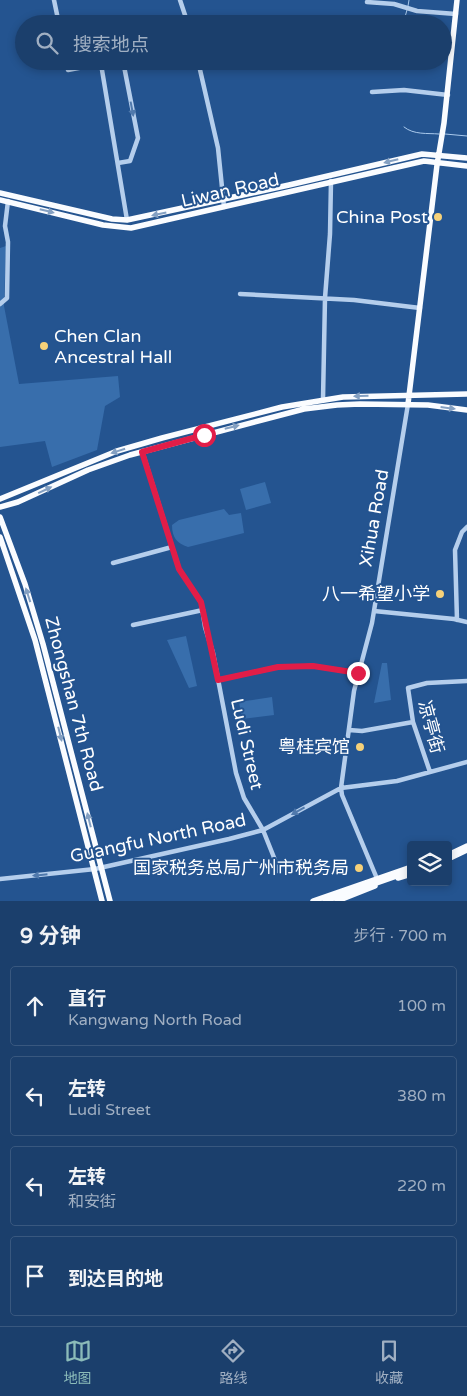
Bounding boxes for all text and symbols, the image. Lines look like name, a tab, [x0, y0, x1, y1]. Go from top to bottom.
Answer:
search box	[15, 15, 452, 70]
icon: search	[33, 29, 61, 57]
text: 搜索地点	[73, 34, 149, 56]
one-way arrow	[129, 101, 137, 117]
one-way arrow	[384, 157, 399, 165]
street label: Liwan Road	[179, 168, 281, 212]
place label: China Post	[336, 206, 428, 228]
one-way arrow	[40, 208, 55, 216]
one-way arrow	[151, 210, 166, 218]
marker: China Post	[432, 211, 444, 223]
place label: Chen Clan Ancestral Hall	[54, 325, 172, 368]
marker: Chen Clan Ancestral Hall	[38, 340, 50, 352]
one-way arrow	[353, 392, 369, 400]
one-way arrow	[440, 404, 456, 412]
one-way arrow	[225, 423, 240, 431]
route start	[193, 424, 216, 447]
one-way arrow	[110, 447, 125, 455]
street label: Xihua Road	[355, 468, 393, 568]
one-way arrow	[38, 486, 53, 494]
place label: 八一希望小学	[322, 583, 430, 605]
one-way arrow	[24, 588, 32, 603]
marker: 八一希望小学	[434, 588, 446, 600]
street label: Zhongshan 7th Road	[40, 614, 108, 794]
route end	[347, 662, 370, 685]
street label: Ludi Street	[226, 696, 268, 792]
street label: 凉亭街	[413, 698, 449, 756]
one-way arrow	[56, 726, 64, 741]
place label: 粤桂宾馆	[278, 736, 350, 758]
marker: 粤桂宾馆	[354, 741, 366, 753]
one-way arrow	[291, 807, 305, 816]
street label: Guangfu North Road	[68, 809, 248, 867]
one-way arrow	[85, 812, 93, 827]
map controls	[407, 841, 452, 886]
button: layers	[407, 841, 452, 886]
place label: 国家税务总局广州市税务局	[133, 857, 349, 879]
marker: 国家税务总局广州市税务局	[353, 862, 365, 874]
one-way arrow	[32, 871, 48, 879]
text: 9 分钟	[20, 924, 81, 949]
text: 步行 · 700 m	[354, 926, 447, 946]
text: 直行	[68, 988, 106, 1010]
icon: ahead	[21, 992, 49, 1020]
text: 100 m	[397, 996, 446, 1016]
text: Kangwang North Road	[68, 1010, 242, 1030]
text: 左转	[68, 1078, 106, 1100]
icon: left	[21, 1082, 49, 1110]
text: 380 m	[397, 1086, 446, 1106]
text: Ludi Street	[68, 1100, 151, 1120]
text: 左转	[68, 1166, 106, 1188]
icon: left	[21, 1172, 49, 1200]
text: 220 m	[397, 1176, 446, 1196]
text: 和安街	[68, 1192, 116, 1212]
icon: arrive	[21, 1262, 49, 1290]
text: 到达目的地	[68, 1268, 163, 1290]
tab: 地图	[64, 1337, 92, 1387]
tab: 路线	[219, 1337, 247, 1387]
tab: 收藏	[375, 1337, 403, 1387]

